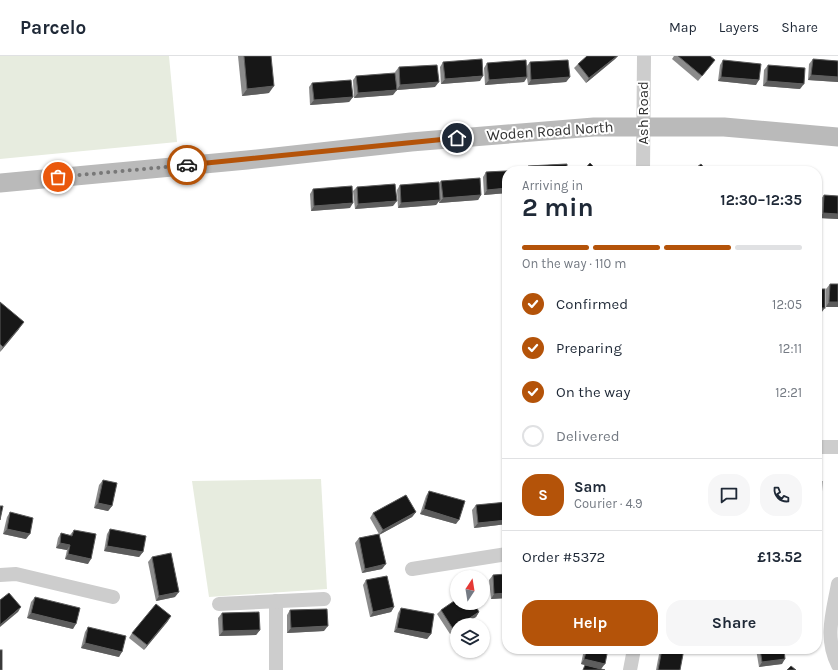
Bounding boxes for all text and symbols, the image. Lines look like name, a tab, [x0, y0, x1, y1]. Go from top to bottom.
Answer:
text: Parcelo	[20, 17, 86, 39]
text: Map	[669, 19, 697, 36]
text: Layers	[719, 19, 759, 36]
text: Share	[781, 19, 818, 36]
street label: Ash Road	[634, 81, 652, 145]
street label: Woden Road North	[486, 118, 614, 144]
pin	[440, 121, 474, 155]
icon: home	[446, 127, 468, 149]
courier	[167, 145, 207, 185]
icon: car	[176, 154, 198, 176]
pin	[41, 160, 75, 194]
icon: bag	[47, 166, 69, 188]
text: Arriving in	[522, 178, 583, 193]
text: 12:30–12:35	[720, 191, 802, 209]
text: 2 min	[522, 192, 594, 223]
text: On the way · 110 m	[522, 256, 627, 271]
icon: check	[522, 293, 544, 315]
text: Confirmed	[556, 295, 628, 313]
text: 12:05	[772, 297, 802, 312]
icon: check	[522, 337, 544, 359]
text: Preparing	[556, 339, 622, 357]
text: 12:11	[779, 341, 802, 356]
icon: check	[522, 381, 544, 403]
text: On the way	[556, 383, 630, 401]
text: 12:21	[775, 385, 802, 400]
text: Delivered	[556, 427, 620, 445]
button: chat	[708, 474, 750, 516]
button: phone	[760, 474, 802, 516]
text: Sam	[574, 478, 607, 496]
text: S	[538, 486, 548, 504]
text: Courier · 4.9	[574, 496, 643, 511]
text: Order #5372	[522, 548, 605, 566]
text: £13.52	[757, 548, 802, 566]
north arrow	[450, 570, 490, 610]
map controls	[450, 570, 490, 658]
button: Help	[522, 600, 658, 646]
button: Share	[666, 600, 802, 646]
button: layers	[450, 618, 490, 658]

